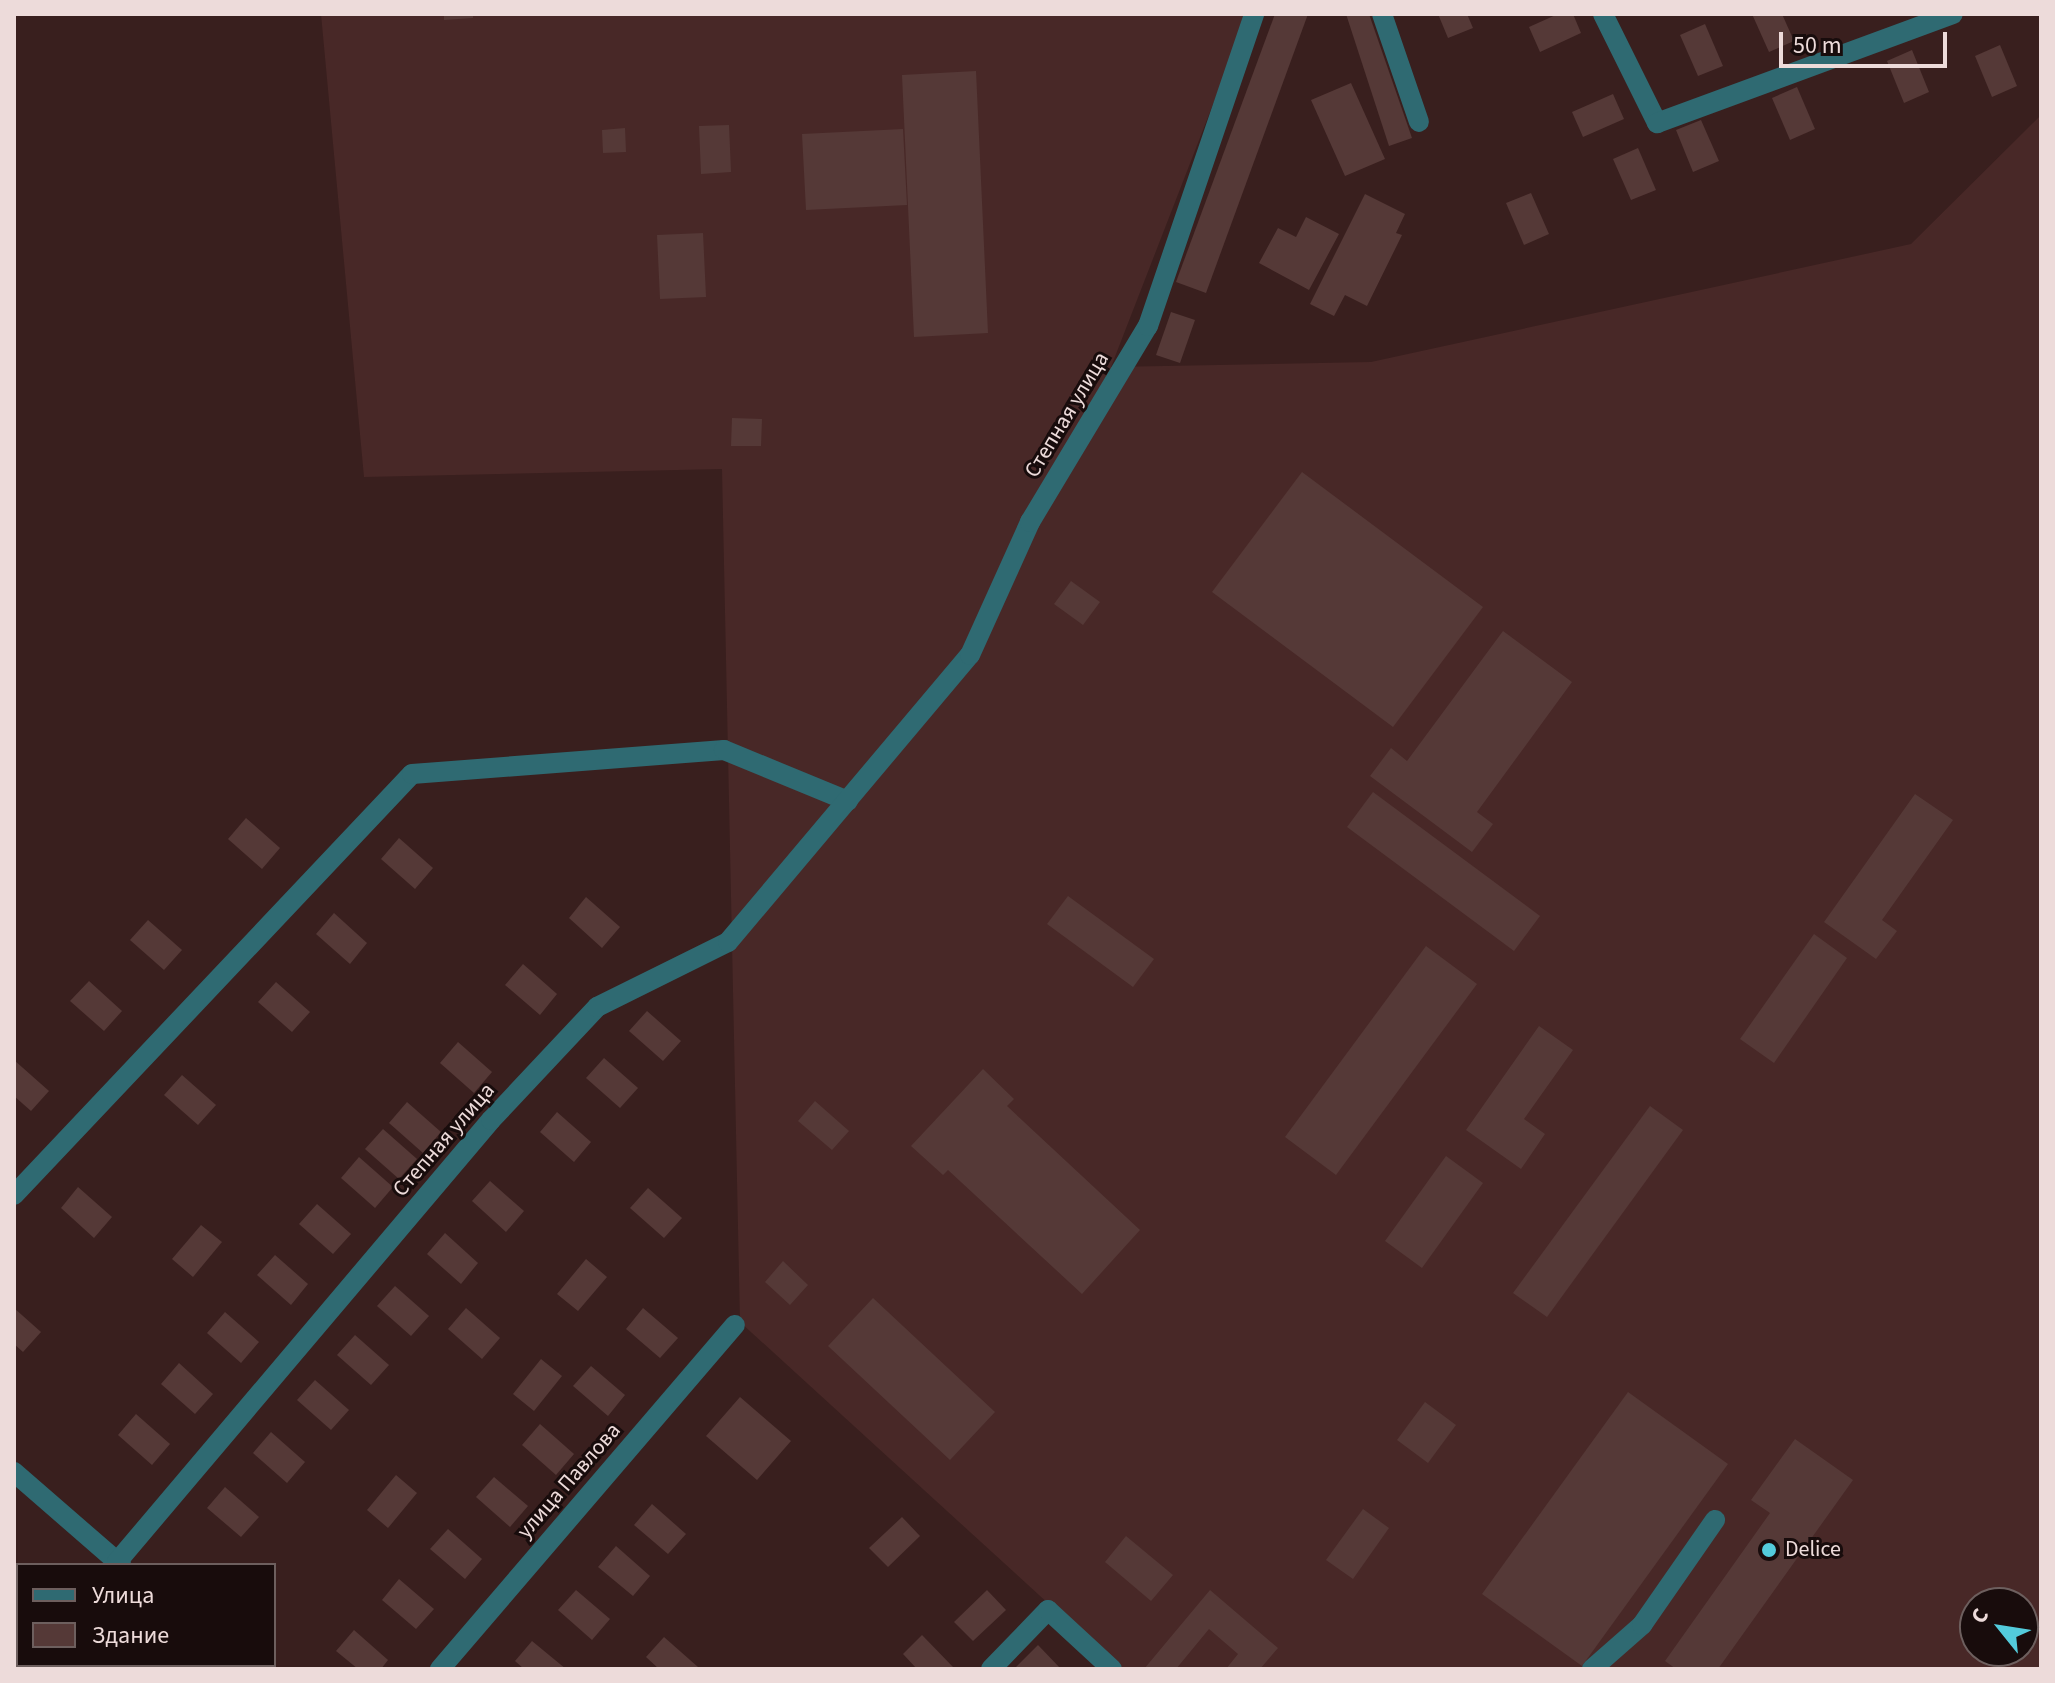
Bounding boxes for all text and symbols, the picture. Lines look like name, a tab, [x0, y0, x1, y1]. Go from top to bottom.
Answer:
scale bar	[1783, 16, 1951, 66]
text: 50 m	[1793, 28, 1842, 63]
street label: Степная улица	[1019, 347, 1115, 483]
street label: Степная улица	[388, 1078, 500, 1202]
street label: улица Павлова	[512, 1418, 626, 1544]
place label: Delice	[1785, 1537, 1841, 1563]
marker: Delice	[1760, 1541, 1778, 1559]
legend	[16, 1563, 276, 1667]
text: Улица	[92, 1578, 154, 1613]
north arrow	[1959, 1587, 2039, 1667]
text: С	[1963, 1602, 1997, 1630]
text: Здание	[92, 1618, 169, 1653]

